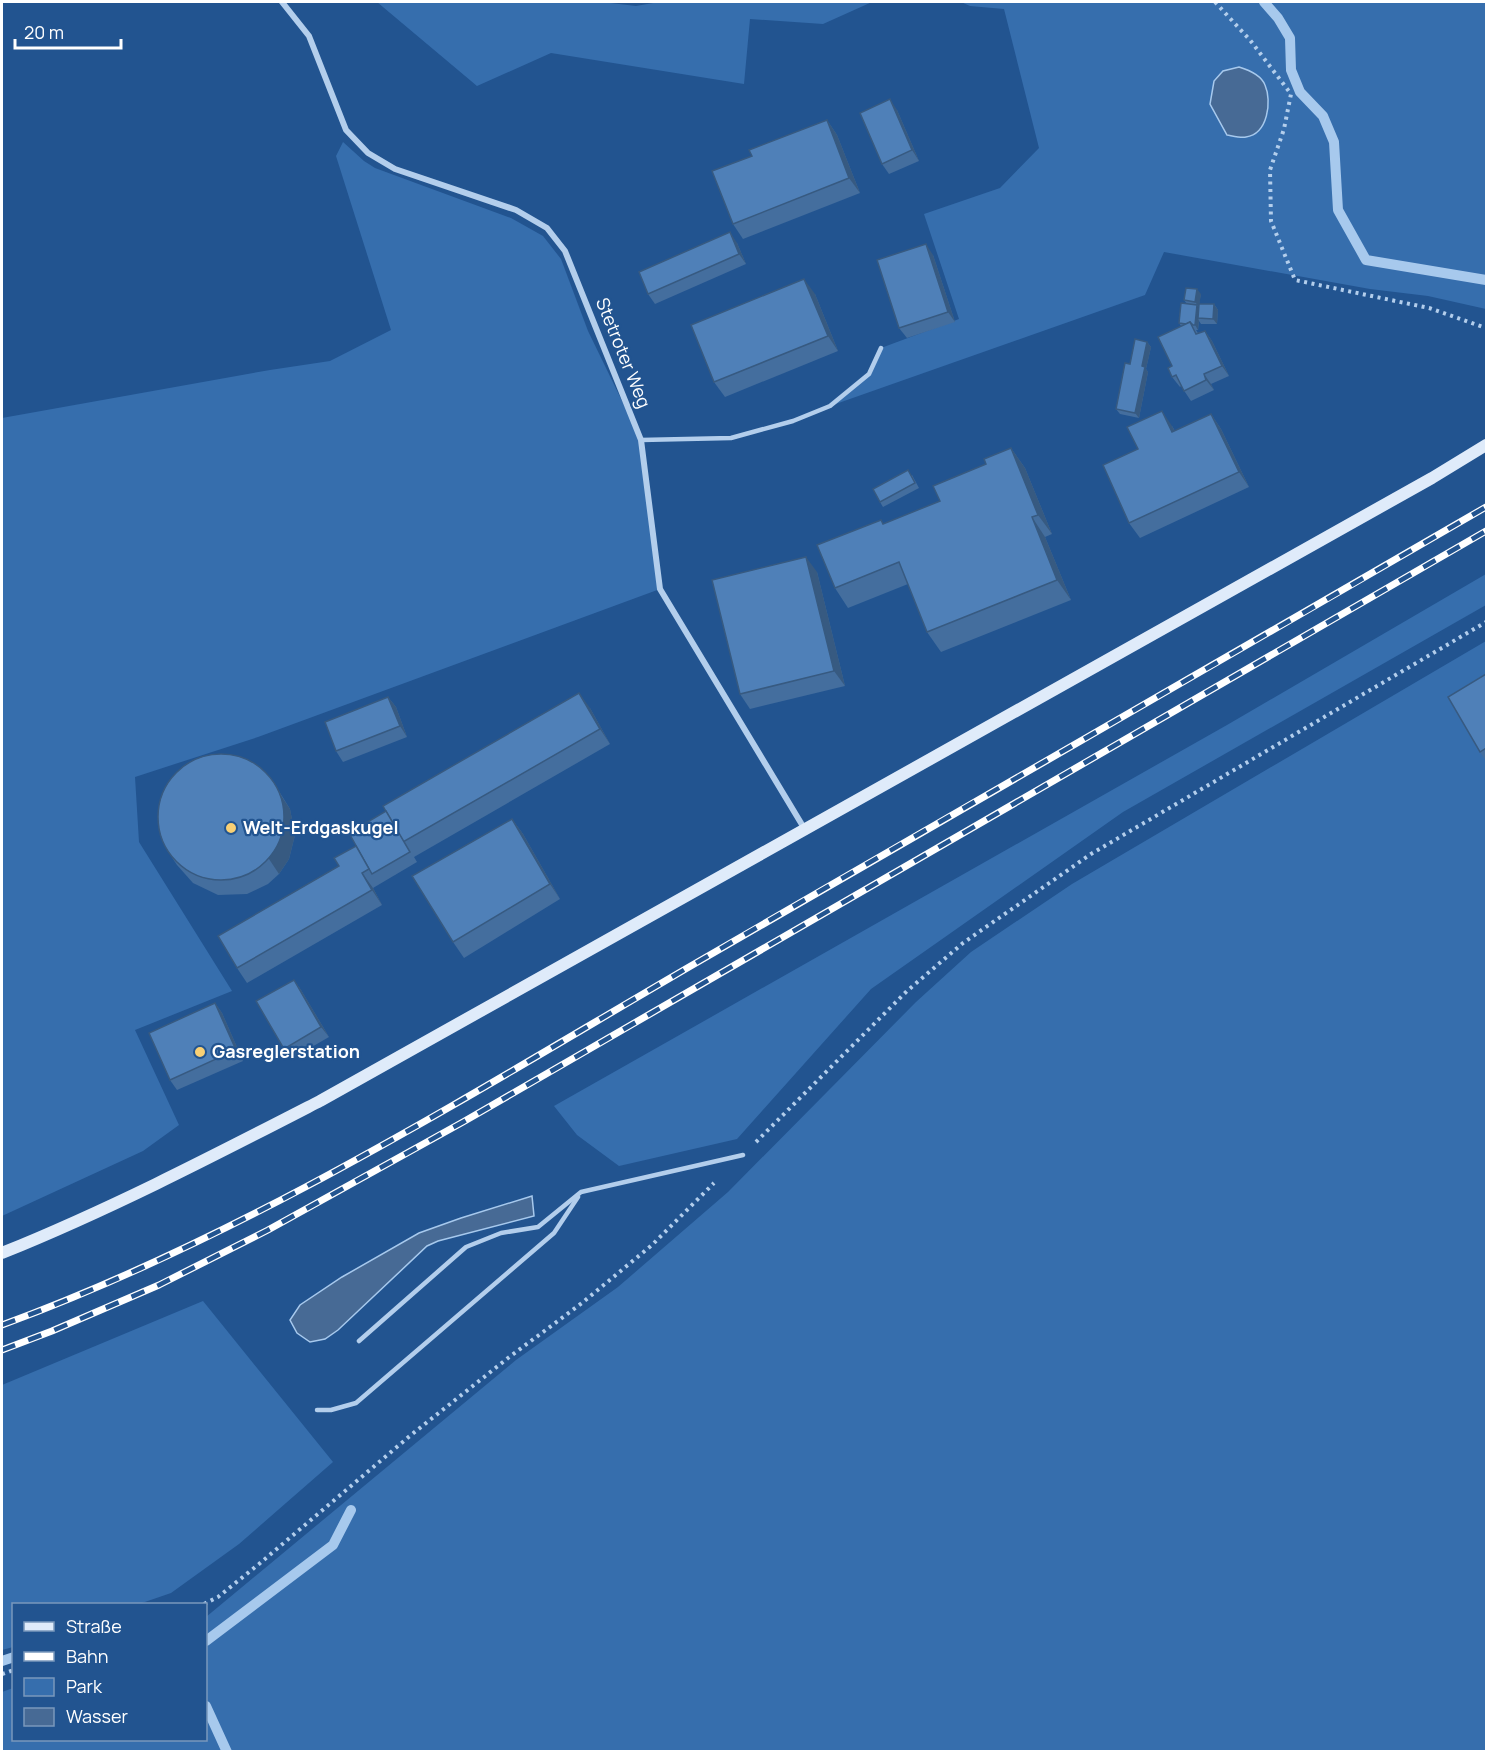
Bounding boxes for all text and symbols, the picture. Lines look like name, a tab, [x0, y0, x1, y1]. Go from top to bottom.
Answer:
scale bar	[15, 12, 122, 50]
text: 20 m	[24, 20, 64, 44]
street label: Stetroter Weg	[591, 294, 657, 411]
place label: Welt-Erdgaskugel	[243, 815, 398, 839]
marker: Welt-Erdgaskugel	[224, 821, 238, 835]
place label: Gasreglerstation	[212, 1039, 360, 1063]
marker: Gasreglerstation	[193, 1045, 207, 1059]
legend	[12, 1603, 207, 1741]
text: Straße	[66, 1614, 122, 1638]
text: Bahn	[66, 1644, 108, 1668]
text: Park	[66, 1674, 103, 1698]
text: Wasser	[66, 1704, 128, 1728]

